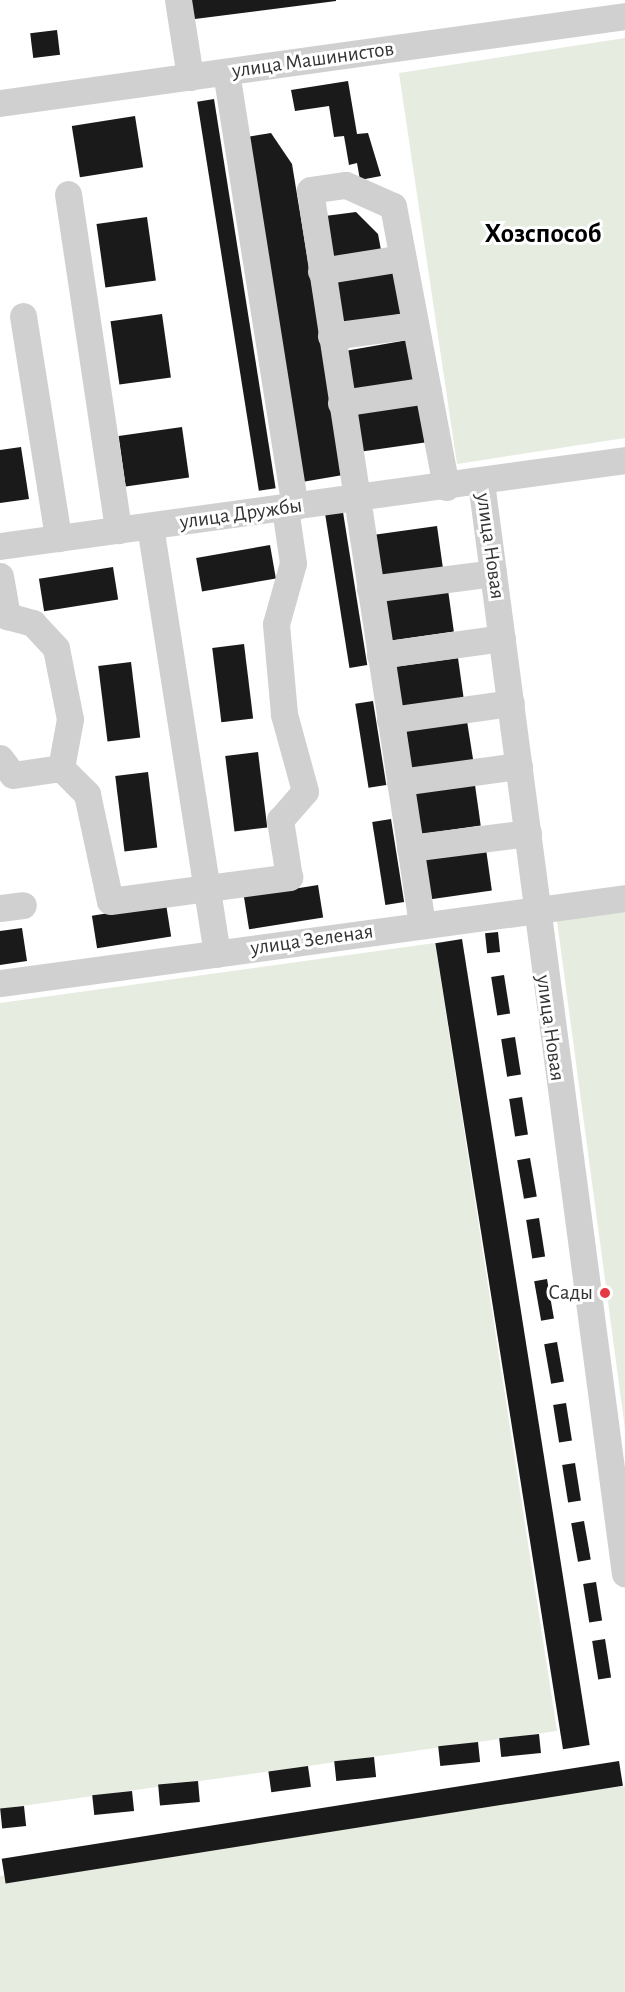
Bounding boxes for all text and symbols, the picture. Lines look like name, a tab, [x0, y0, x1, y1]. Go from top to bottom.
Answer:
street label: улица Машинистов	[230, 36, 396, 84]
district label: Хозспособ	[485, 218, 601, 250]
street label: улица Новая	[470, 491, 510, 601]
street label: улица Дружбы	[178, 493, 304, 535]
street label: улица Зеленая	[249, 919, 375, 961]
street label: улица Новая	[530, 973, 570, 1083]
place label: Сады	[548, 1280, 593, 1306]
marker: Сады	[598, 1286, 612, 1300]

